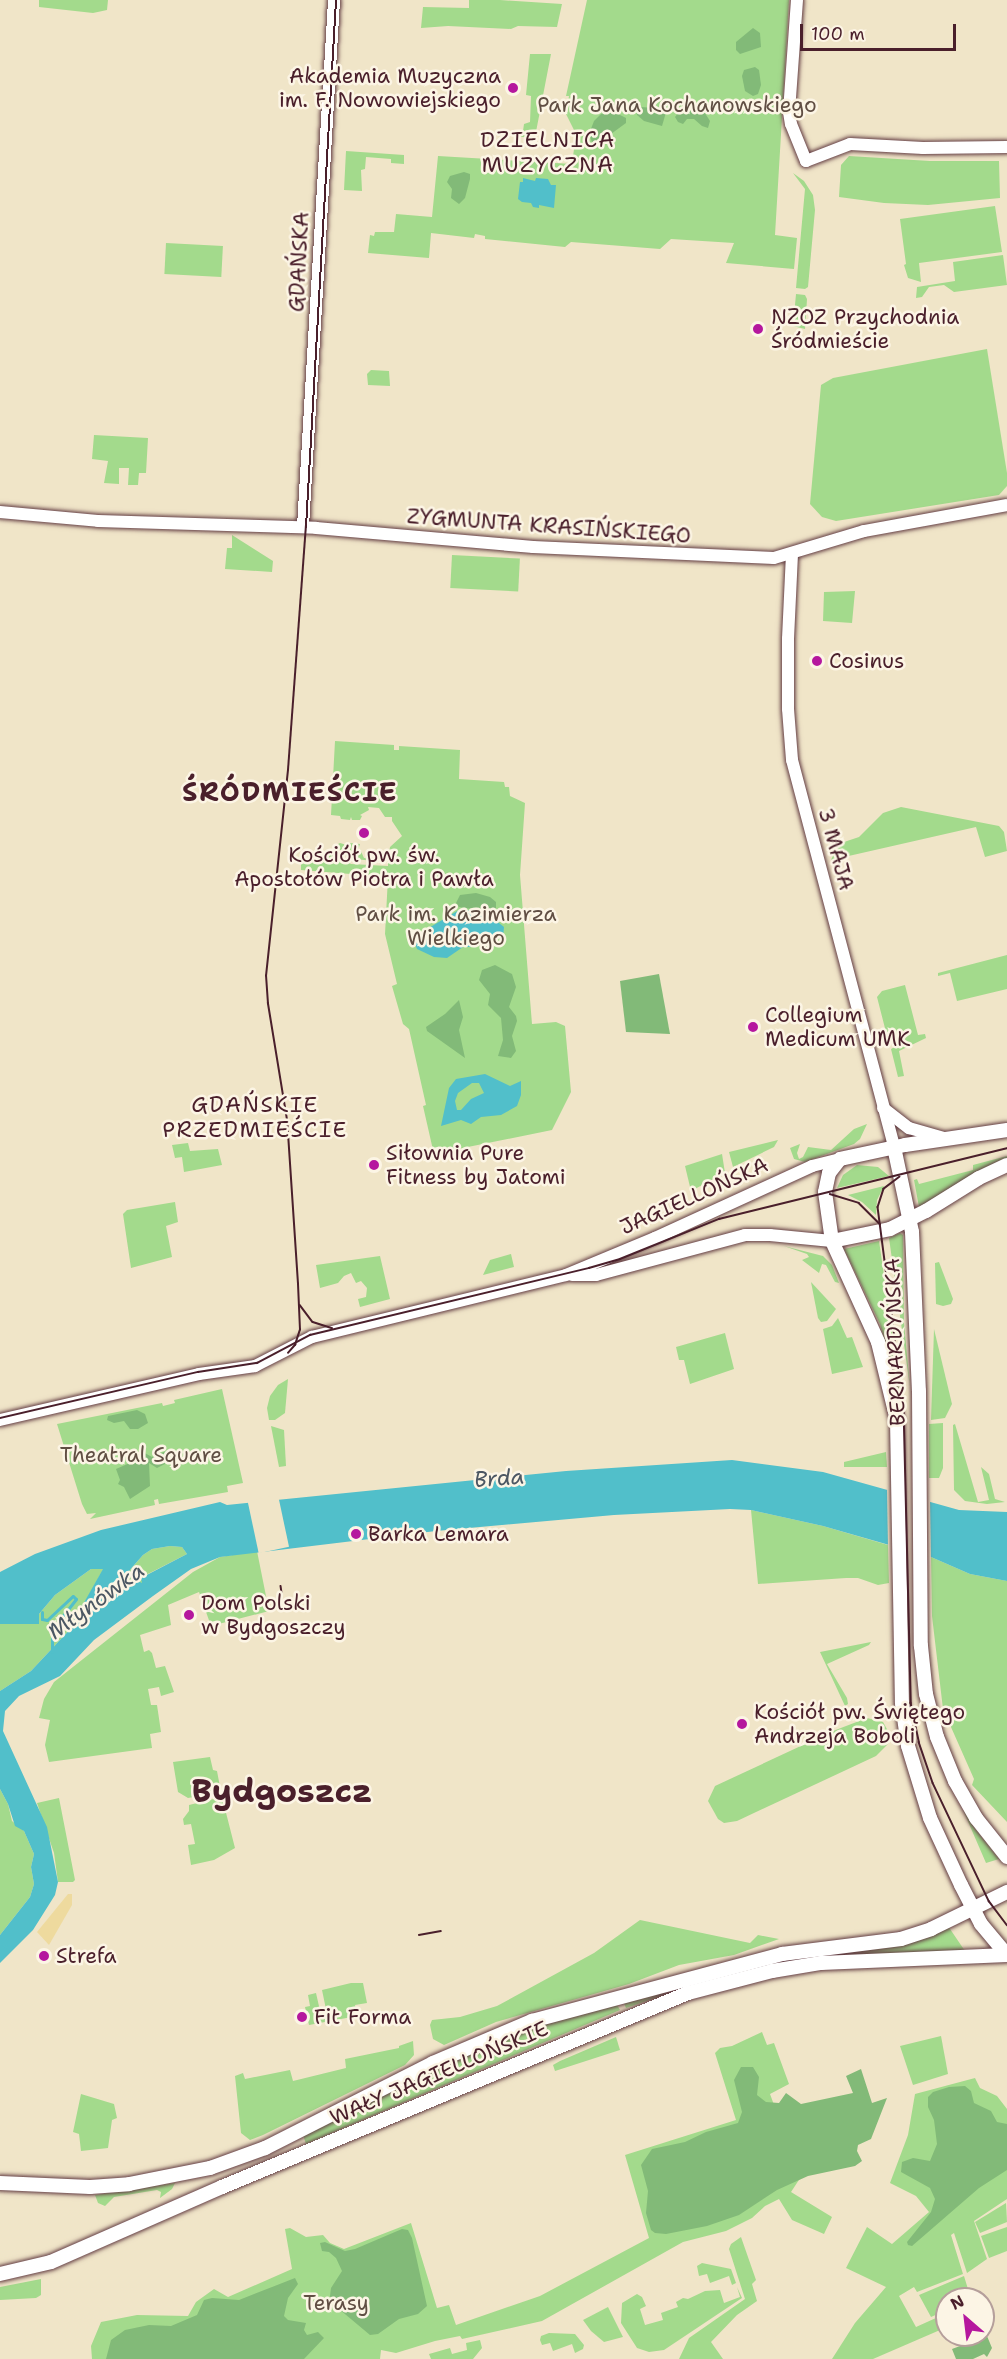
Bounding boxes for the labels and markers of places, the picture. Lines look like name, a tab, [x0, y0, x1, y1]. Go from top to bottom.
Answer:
place label: Akademia Muzyczna im. F. Nowowiejskiego	[279, 63, 501, 113]
marker: Akademia Muzyczna im. F. Nowowiejskiego	[506, 81, 520, 95]
place label: NZOZ Przychodnia Śródmieście	[771, 304, 959, 354]
marker: NZOZ Przychodnia Śródmieście	[749, 320, 767, 338]
place label: Cosinus	[829, 648, 904, 674]
marker: Cosinus	[810, 654, 824, 668]
marker: Kościół pw. św. Apostołów Piotra i Pawła	[357, 826, 371, 840]
place label: Kościół pw. św. Apostołów Piotra i Pawła	[234, 842, 494, 892]
place label: Collegium Medicum UMK	[765, 1002, 911, 1052]
marker: Collegium Medicum UMK	[746, 1020, 760, 1034]
place label: Siłownia Pure Fitness by Jatomi	[386, 1140, 566, 1190]
marker: Siłownia Pure Fitness by Jatomi	[367, 1158, 381, 1172]
place label: Barka Lemara	[368, 1521, 509, 1547]
marker: Barka Lemara	[349, 1527, 363, 1541]
place label: Dom Polski w Bydgoszczy	[201, 1590, 346, 1640]
marker: Dom Polski w Bydgoszczy	[182, 1608, 196, 1622]
place label: Kościół pw. Świętego Andrzeja Boboli	[754, 1699, 965, 1749]
marker: Kościół pw. Świętego Andrzeja Boboli	[735, 1717, 749, 1731]
place label: Strefa	[56, 1943, 117, 1969]
marker: Strefa	[37, 1949, 51, 1963]
place label: Fit Forma	[314, 2004, 411, 2030]
marker: Fit Forma	[295, 2010, 309, 2024]

